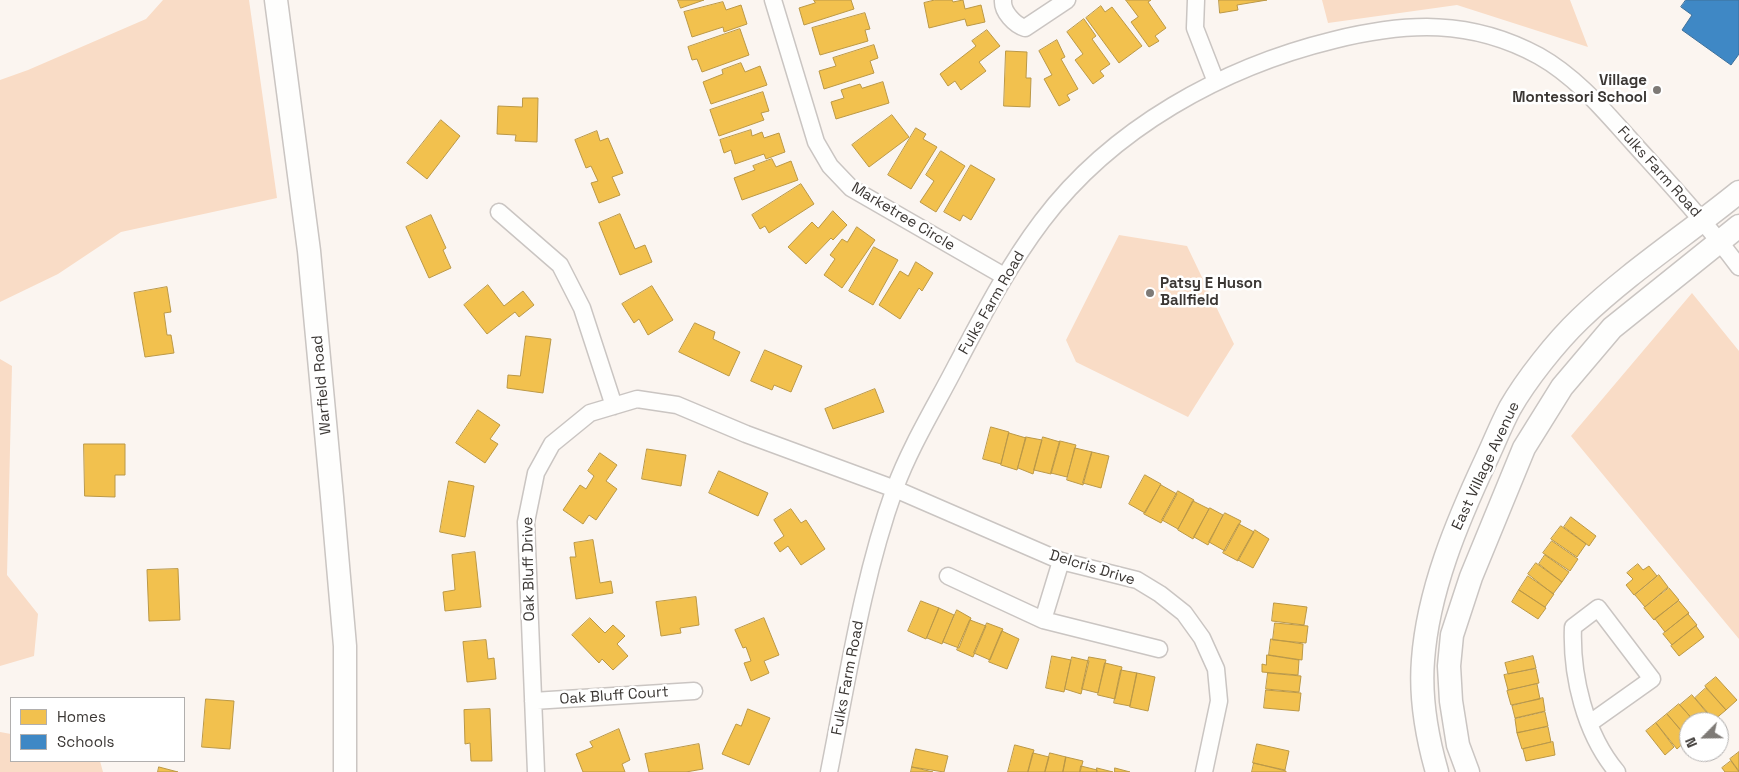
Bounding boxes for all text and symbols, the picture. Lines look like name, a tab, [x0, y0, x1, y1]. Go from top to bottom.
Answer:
place label: Village Montessori School	[1512, 72, 1647, 107]
marker: Village Montessori School	[1651, 84, 1663, 96]
street label: Fulks Farm Road	[1613, 123, 1705, 221]
street label: Marketree Circle	[848, 179, 958, 255]
street label: Fulks Farm Road	[955, 248, 1029, 358]
place label: Patsy E Huson Ballfield	[1160, 275, 1262, 310]
marker: Patsy E Huson Ballfield	[1144, 287, 1156, 299]
street label: Warfield Road	[309, 334, 335, 436]
street label: East Village Avenue	[1448, 399, 1524, 533]
street label: Oak Bluff Drive	[519, 517, 539, 621]
street label: Delcris Drive	[1047, 546, 1137, 590]
street label: Fulks Farm Road	[828, 619, 868, 737]
street label: Oak Bluff Court	[559, 683, 669, 709]
legend	[10, 697, 185, 762]
text: Homes	[57, 707, 106, 726]
north arrow	[1679, 712, 1729, 762]
text: Schools	[57, 732, 114, 751]
text: N	[1681, 735, 1701, 750]

